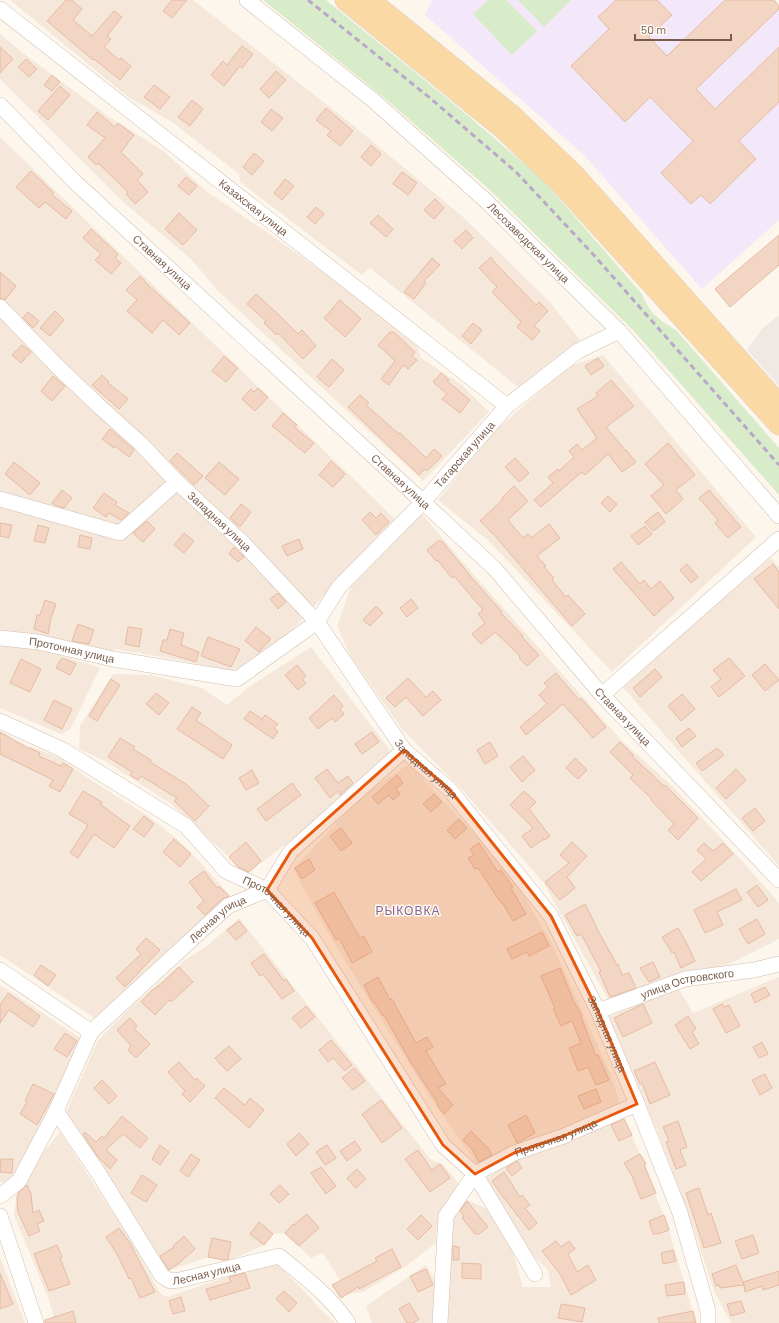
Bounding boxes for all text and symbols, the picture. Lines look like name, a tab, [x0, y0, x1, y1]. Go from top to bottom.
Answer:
scale bar	[635, 16, 731, 42]
text: 50 m	[641, 22, 666, 36]
street label: Казахская улица	[217, 176, 292, 239]
street label: Лесозаводская улица	[485, 199, 573, 286]
street label: Ставная улица	[130, 232, 195, 293]
street label: Татарская улица	[432, 417, 498, 490]
street label: Ставная улица	[369, 451, 434, 512]
street label: Западная улица	[185, 488, 255, 554]
street label: Проточная улица	[29, 634, 117, 665]
street label: Ставная улица	[592, 685, 655, 749]
street label: Западная улица	[392, 736, 462, 802]
street label: Проточная улица	[241, 873, 315, 939]
street label: Лесная улица	[186, 892, 249, 945]
district label: РЫКОВКА	[376, 903, 440, 917]
street label: улица Островского	[639, 966, 735, 1001]
street label: Западная улица	[585, 993, 630, 1075]
street label: Проточная улица	[513, 1115, 599, 1158]
street label: Лесная улица	[172, 1258, 243, 1287]

